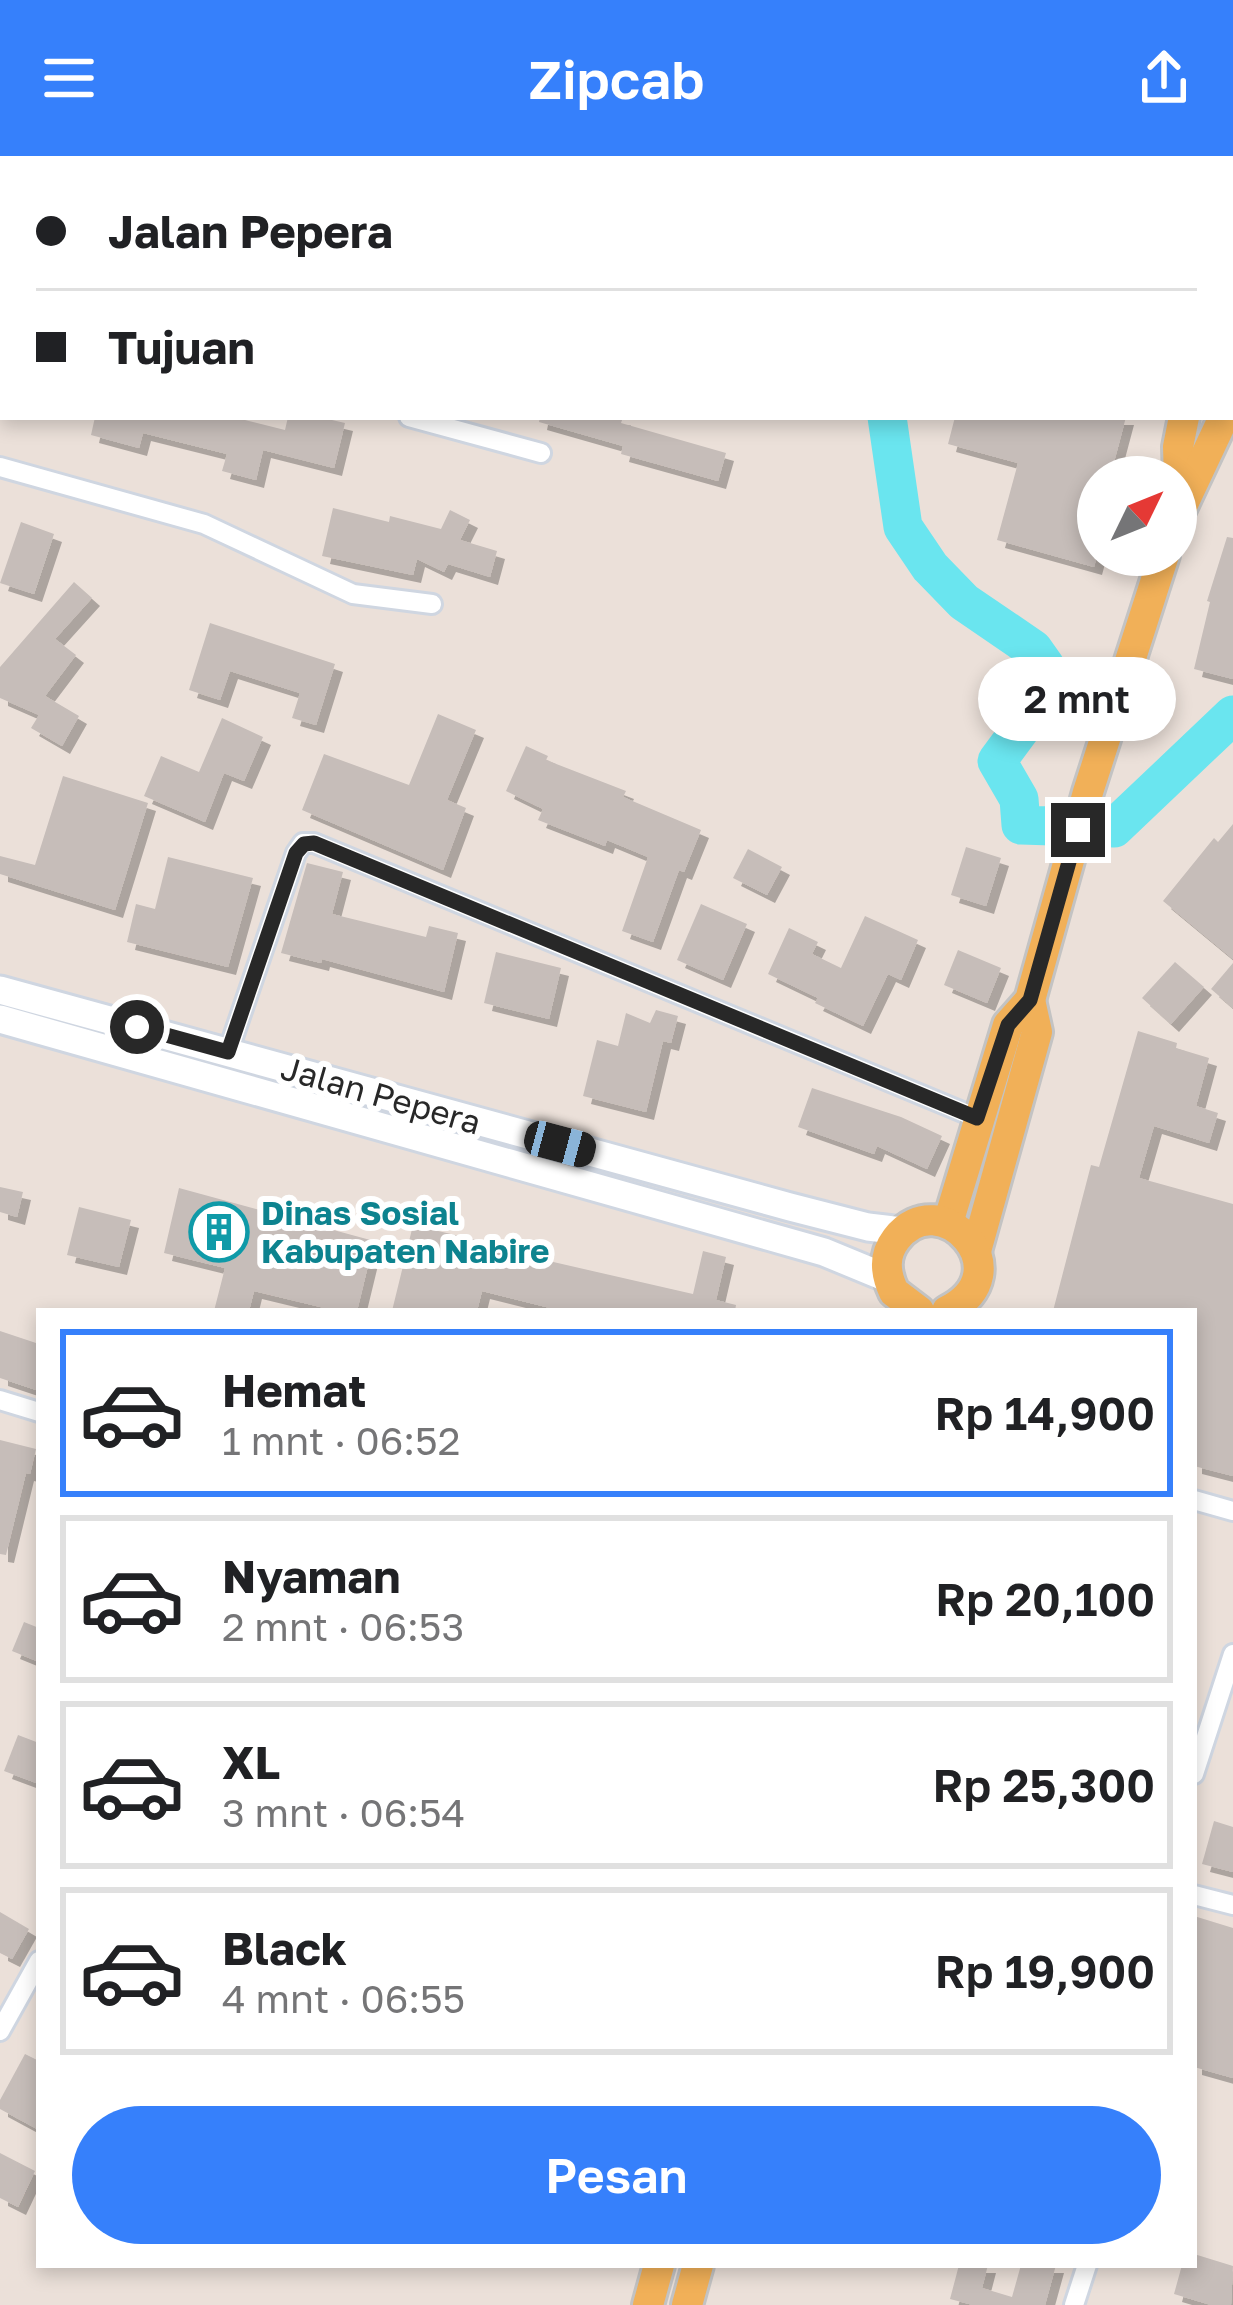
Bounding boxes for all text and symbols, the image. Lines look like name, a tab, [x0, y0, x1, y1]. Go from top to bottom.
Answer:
icon: menu	[36, 45, 102, 111]
icon: share	[1131, 45, 1197, 111]
text: Zipcab	[529, 46, 705, 111]
text: Jalan Pepera	[108, 204, 393, 258]
text: Tujuan	[108, 320, 255, 374]
north arrow	[1077, 456, 1197, 576]
map controls	[1077, 456, 1197, 576]
callout: 2 mnt	[979, 656, 1177, 740]
text: 2 mnt	[1024, 675, 1130, 722]
route end	[1051, 803, 1105, 857]
route start	[110, 1000, 164, 1054]
street label: Jalan Pepera	[277, 1047, 485, 1142]
car	[521, 1117, 599, 1171]
place label: Dinas Sosial Kabupaten Nabire	[261, 1193, 549, 1270]
building icon: Dinas Sosial Kabupaten Nabire	[188, 1201, 250, 1263]
icon: car	[78, 1359, 186, 1467]
text: Hemat	[222, 1363, 366, 1417]
text: Rp 14,900	[935, 1386, 1155, 1440]
text: 1 mnt · 06:52	[222, 1417, 460, 1464]
icon: car	[78, 1545, 186, 1653]
text: Nyaman	[222, 1549, 400, 1603]
text: Rp 20,100	[935, 1572, 1155, 1626]
text: 2 mnt · 06:53	[222, 1603, 464, 1650]
icon: car	[78, 1731, 186, 1839]
text: XL	[222, 1735, 280, 1789]
text: Rp 25,300	[932, 1758, 1155, 1812]
text: 3 mnt · 06:54	[222, 1789, 465, 1836]
icon: car	[78, 1917, 186, 2025]
text: Black	[222, 1921, 347, 1975]
text: Rp 19,900	[935, 1944, 1155, 1998]
text: 4 mnt · 06:55	[222, 1975, 465, 2022]
button: Pesan	[72, 2106, 1161, 2244]

